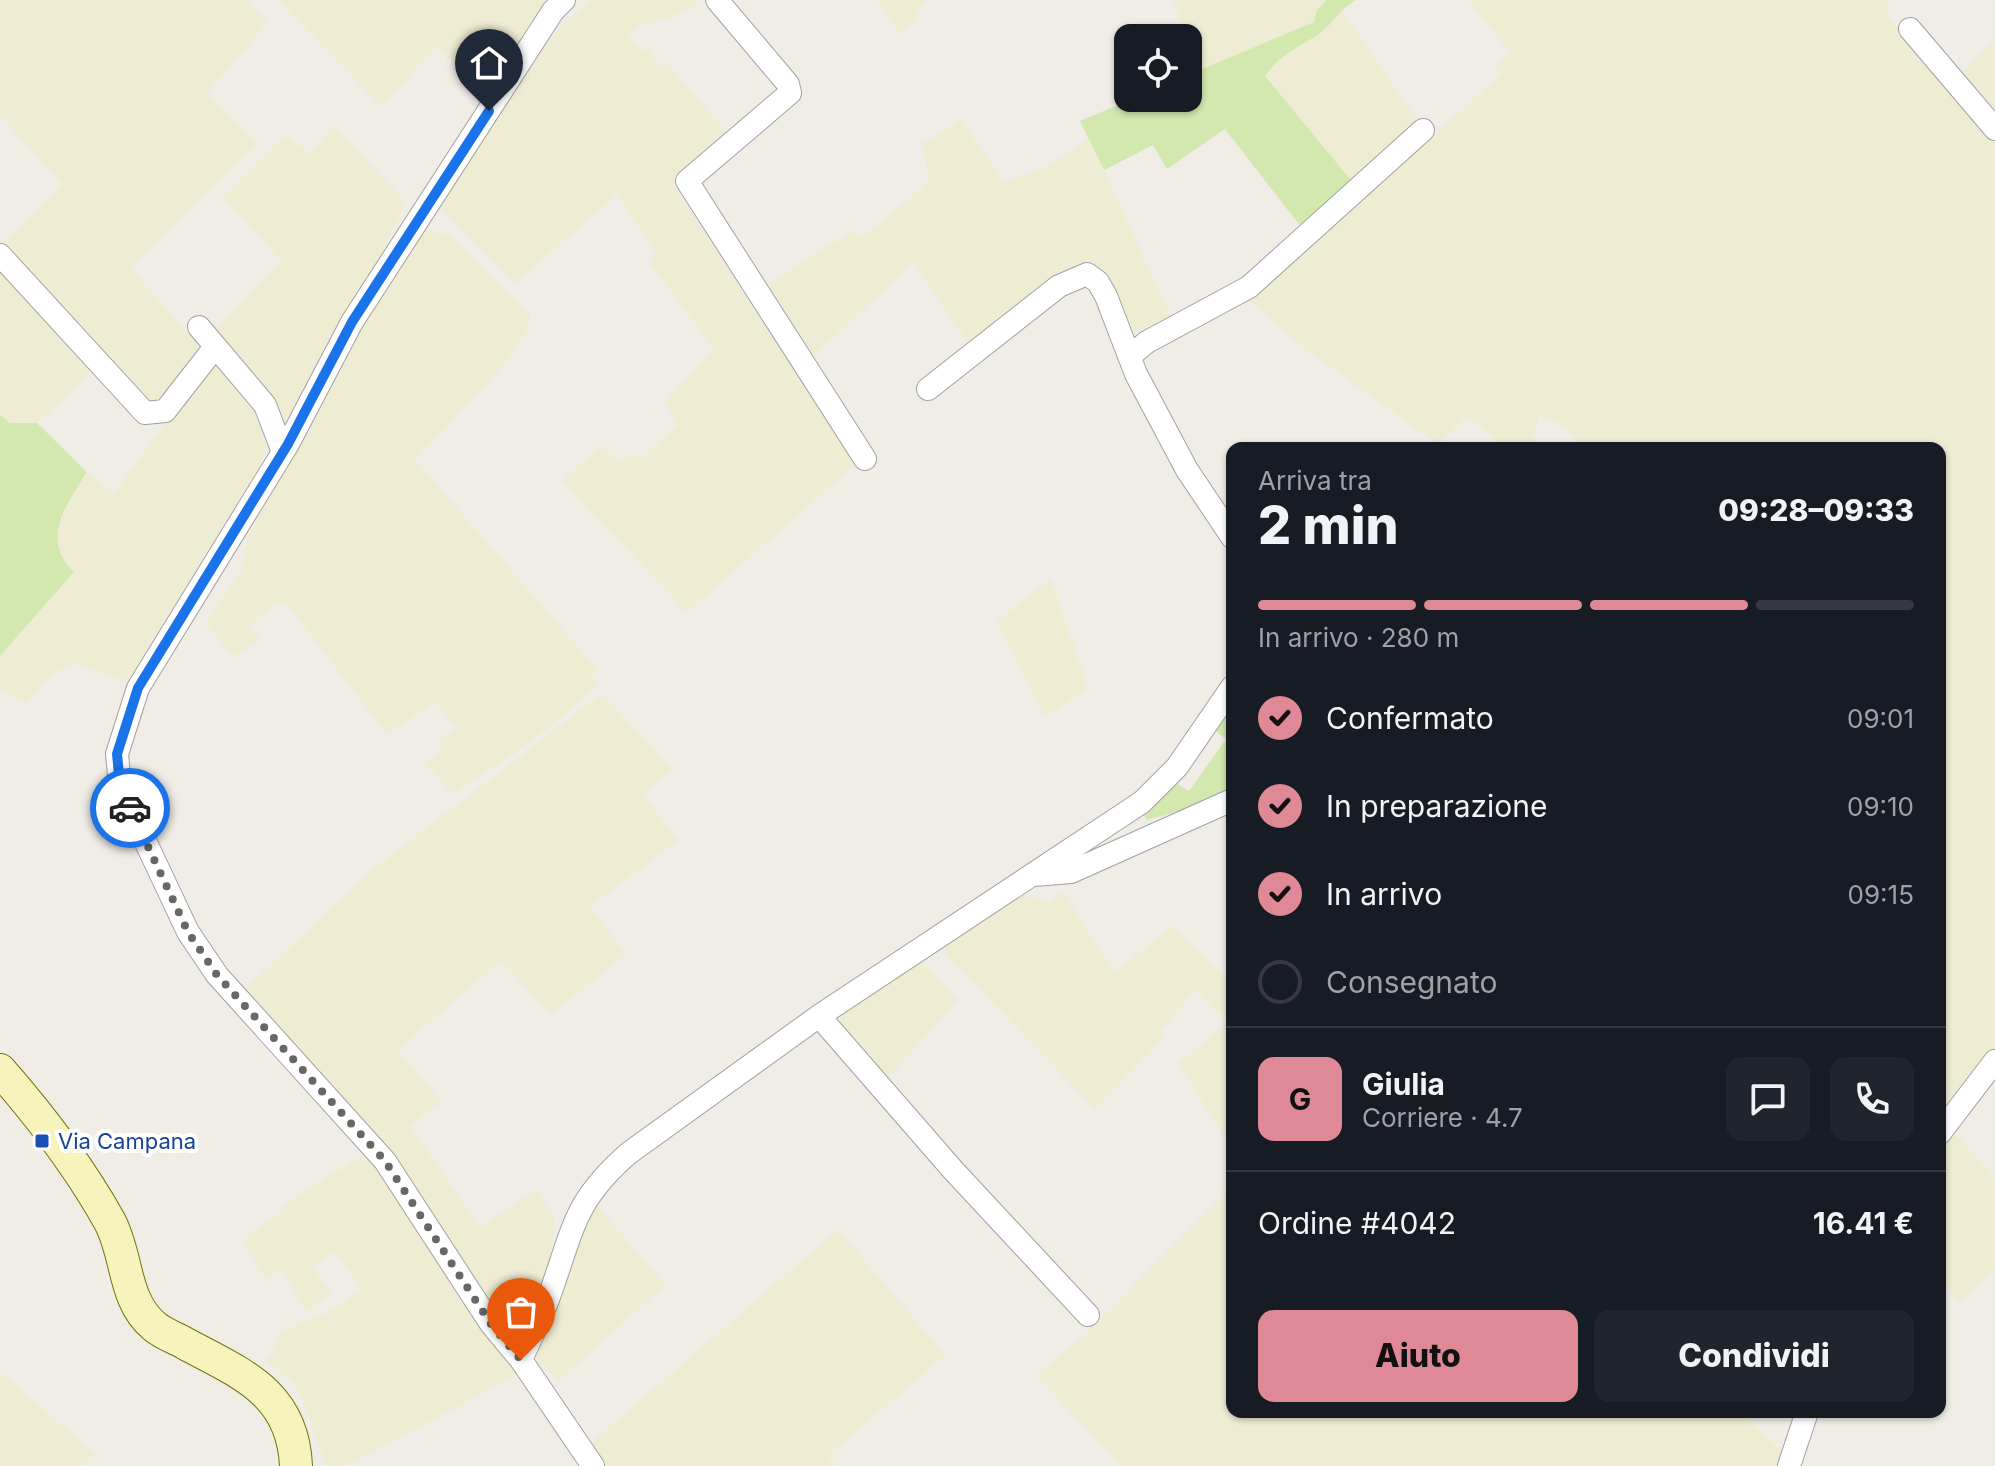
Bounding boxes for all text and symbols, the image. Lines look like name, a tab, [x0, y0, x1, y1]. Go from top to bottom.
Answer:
map controls	[1114, 24, 1202, 112]
button: locate	[1114, 24, 1202, 112]
pin	[455, 29, 523, 111]
icon: home	[467, 41, 511, 85]
text: Arriva tra	[1258, 465, 1372, 496]
text: 09:28–09:33	[1718, 492, 1914, 528]
text: 2 min	[1258, 494, 1399, 557]
text: In arrivo · 280 m	[1258, 622, 1459, 653]
icon: check	[1258, 696, 1302, 740]
text: Confermato	[1326, 700, 1494, 736]
text: 09:01	[1847, 703, 1914, 734]
courier	[90, 768, 170, 848]
icon: check	[1258, 784, 1302, 828]
icon: car	[108, 786, 152, 830]
text: In preparazione	[1326, 788, 1548, 824]
text: 09:10	[1847, 791, 1914, 822]
icon: check	[1258, 872, 1302, 916]
text: In arrivo	[1326, 876, 1442, 912]
text: 09:15	[1848, 879, 1914, 910]
text: Consegnato	[1326, 964, 1497, 1000]
button: chat	[1726, 1057, 1810, 1141]
button: phone	[1830, 1057, 1914, 1141]
text: Giulia	[1362, 1066, 1445, 1102]
text: G	[1289, 1081, 1311, 1117]
text: Corriere · 4.7	[1362, 1102, 1523, 1133]
place label: Via Campana	[58, 1128, 196, 1154]
marker: Via Campana	[33, 1132, 51, 1150]
text: Ordine #4042	[1258, 1205, 1456, 1241]
text: 16.41 €	[1813, 1205, 1914, 1241]
pin	[487, 1278, 555, 1360]
icon: bag	[499, 1290, 543, 1334]
button: Aiuto	[1258, 1310, 1578, 1402]
button: Condividi	[1594, 1310, 1914, 1402]

